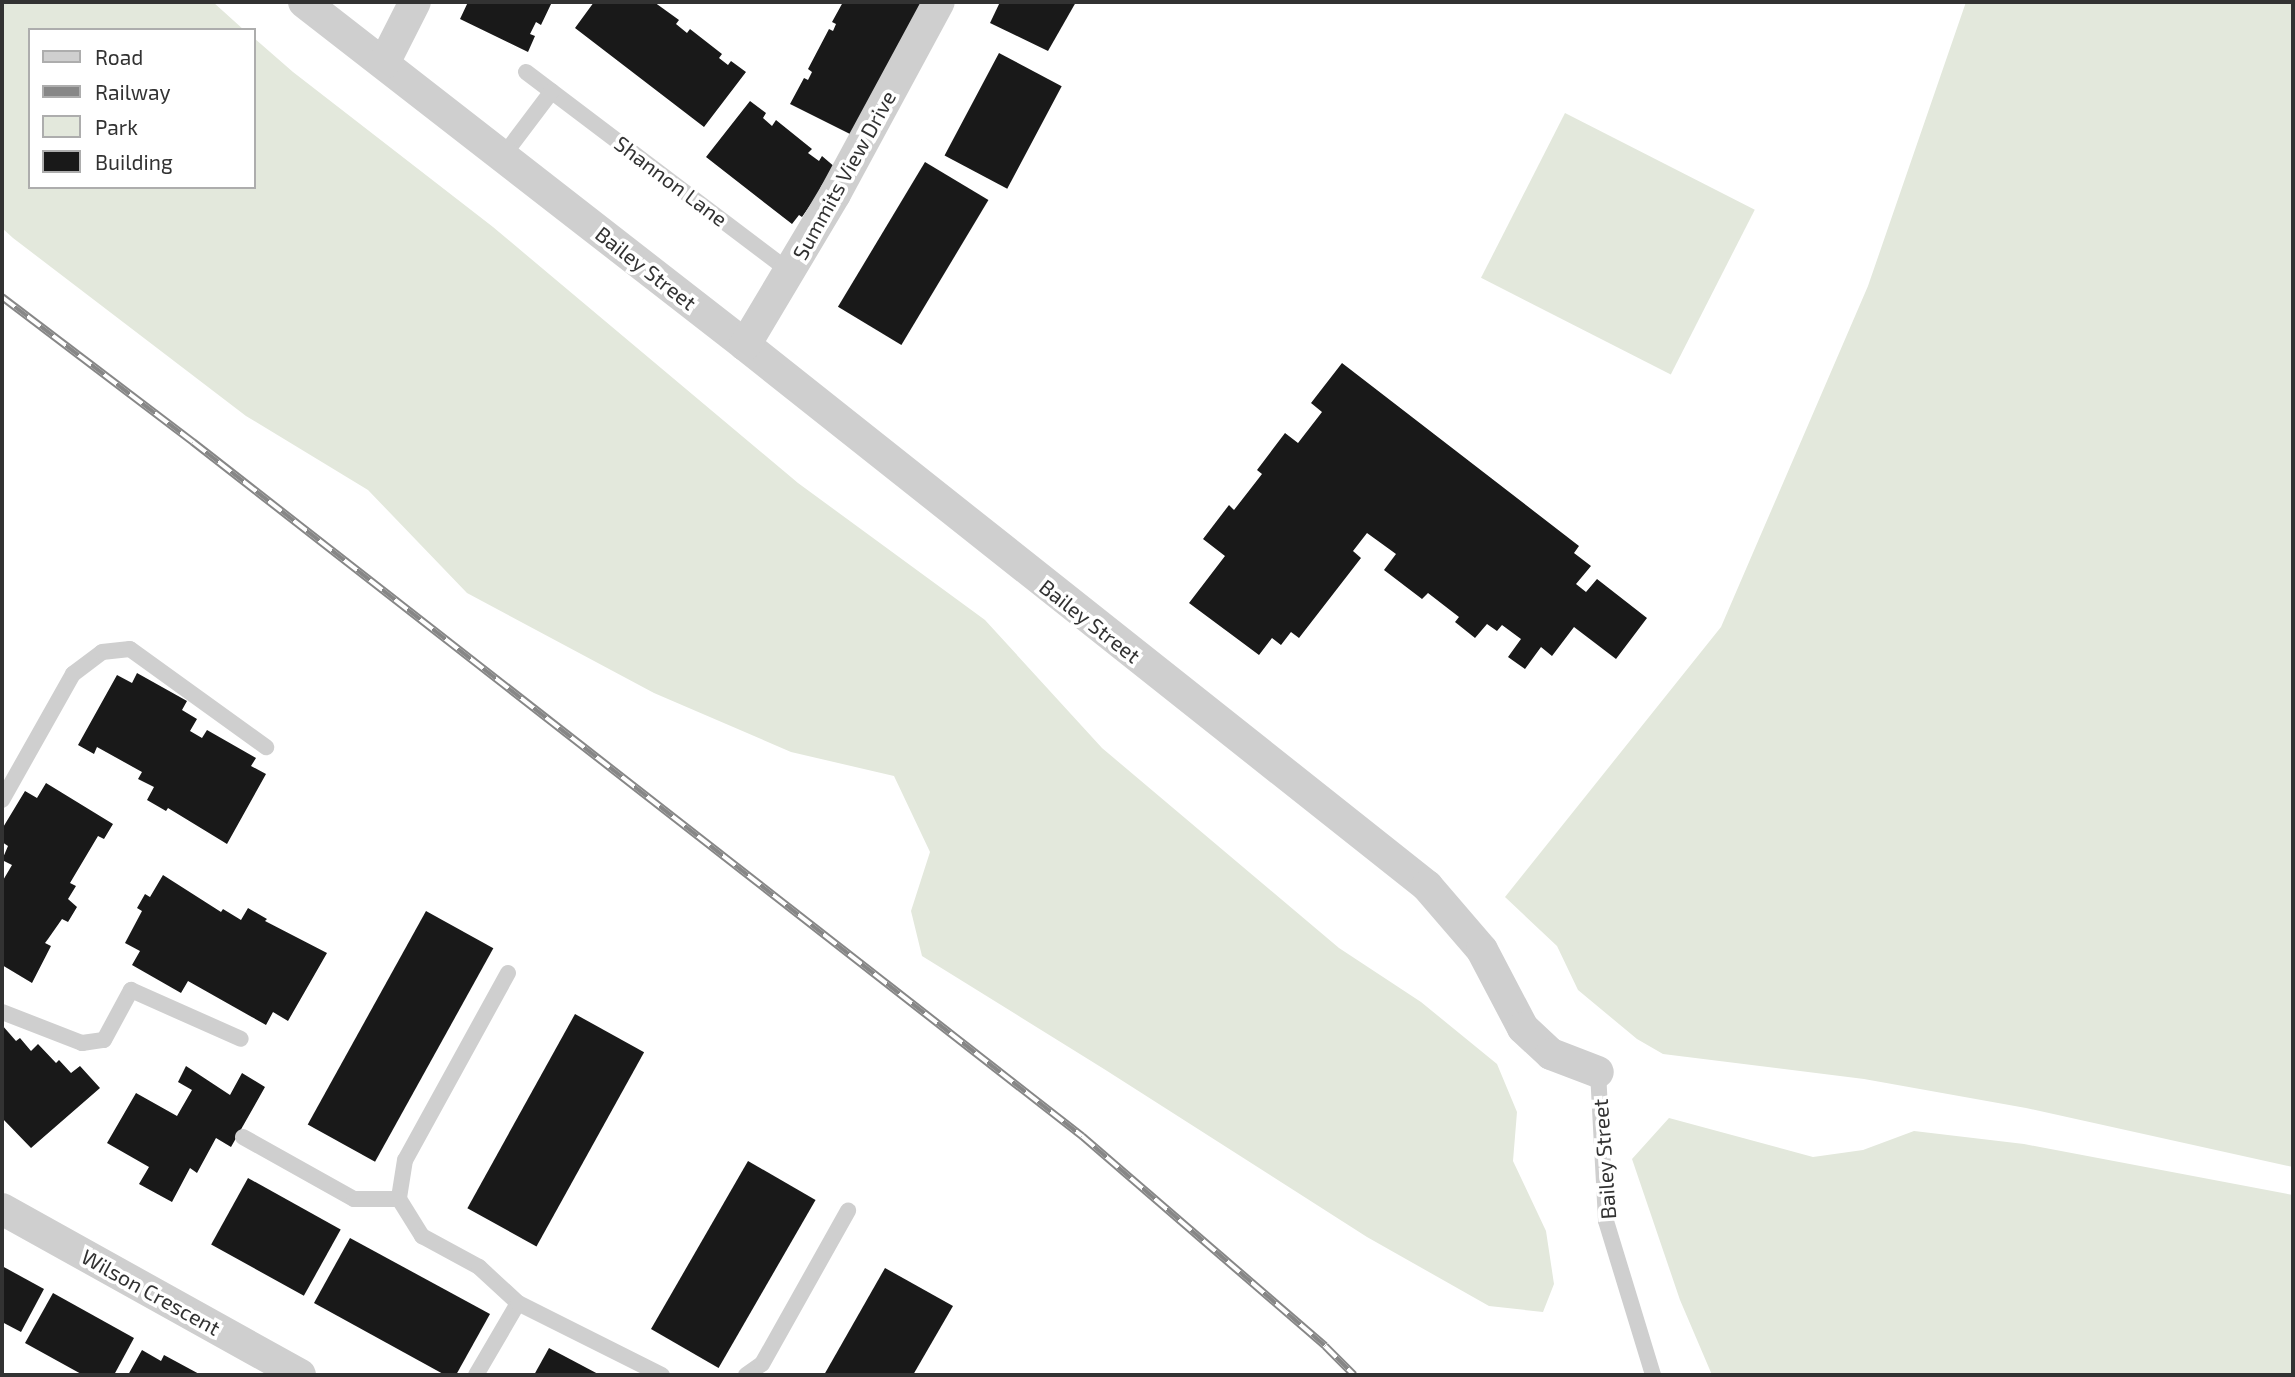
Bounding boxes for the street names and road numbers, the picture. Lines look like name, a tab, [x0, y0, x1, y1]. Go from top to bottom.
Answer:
street label: Summits View Drive	[787, 86, 901, 264]
street label: Shannon Lane	[610, 130, 732, 232]
street label: Bailey Street	[590, 221, 702, 315]
street label: Bailey Street	[1034, 574, 1146, 668]
street label: Bailey Street	[1587, 1098, 1621, 1220]
street label: Wilson Crescent	[77, 1244, 225, 1340]

